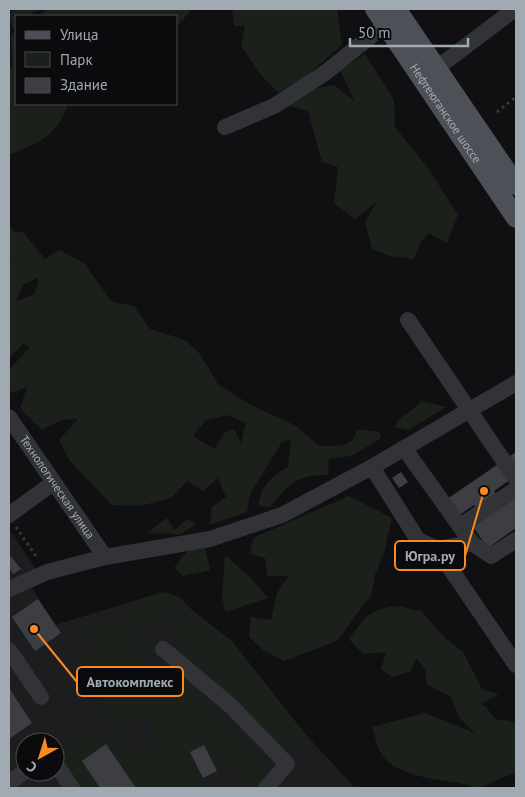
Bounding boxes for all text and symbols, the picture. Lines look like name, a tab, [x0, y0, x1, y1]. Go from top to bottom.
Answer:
legend	[15, 15, 178, 105]
scale bar	[350, 15, 468, 47]
text: 50 m	[358, 23, 391, 42]
text: Улица	[60, 25, 98, 44]
text: Парк	[60, 50, 93, 69]
street label: Нефтеюганское шоссе	[407, 61, 485, 166]
text: Здание	[60, 75, 108, 94]
street label: Технологическая улица	[17, 432, 98, 541]
callout: Югра.ру	[395, 541, 465, 570]
text: Югра.ру	[405, 547, 455, 565]
callout: Автокомплекс	[77, 667, 183, 696]
text: Автокомплекс	[87, 673, 173, 691]
north arrow	[15, 732, 65, 782]
text: С	[23, 758, 41, 777]

